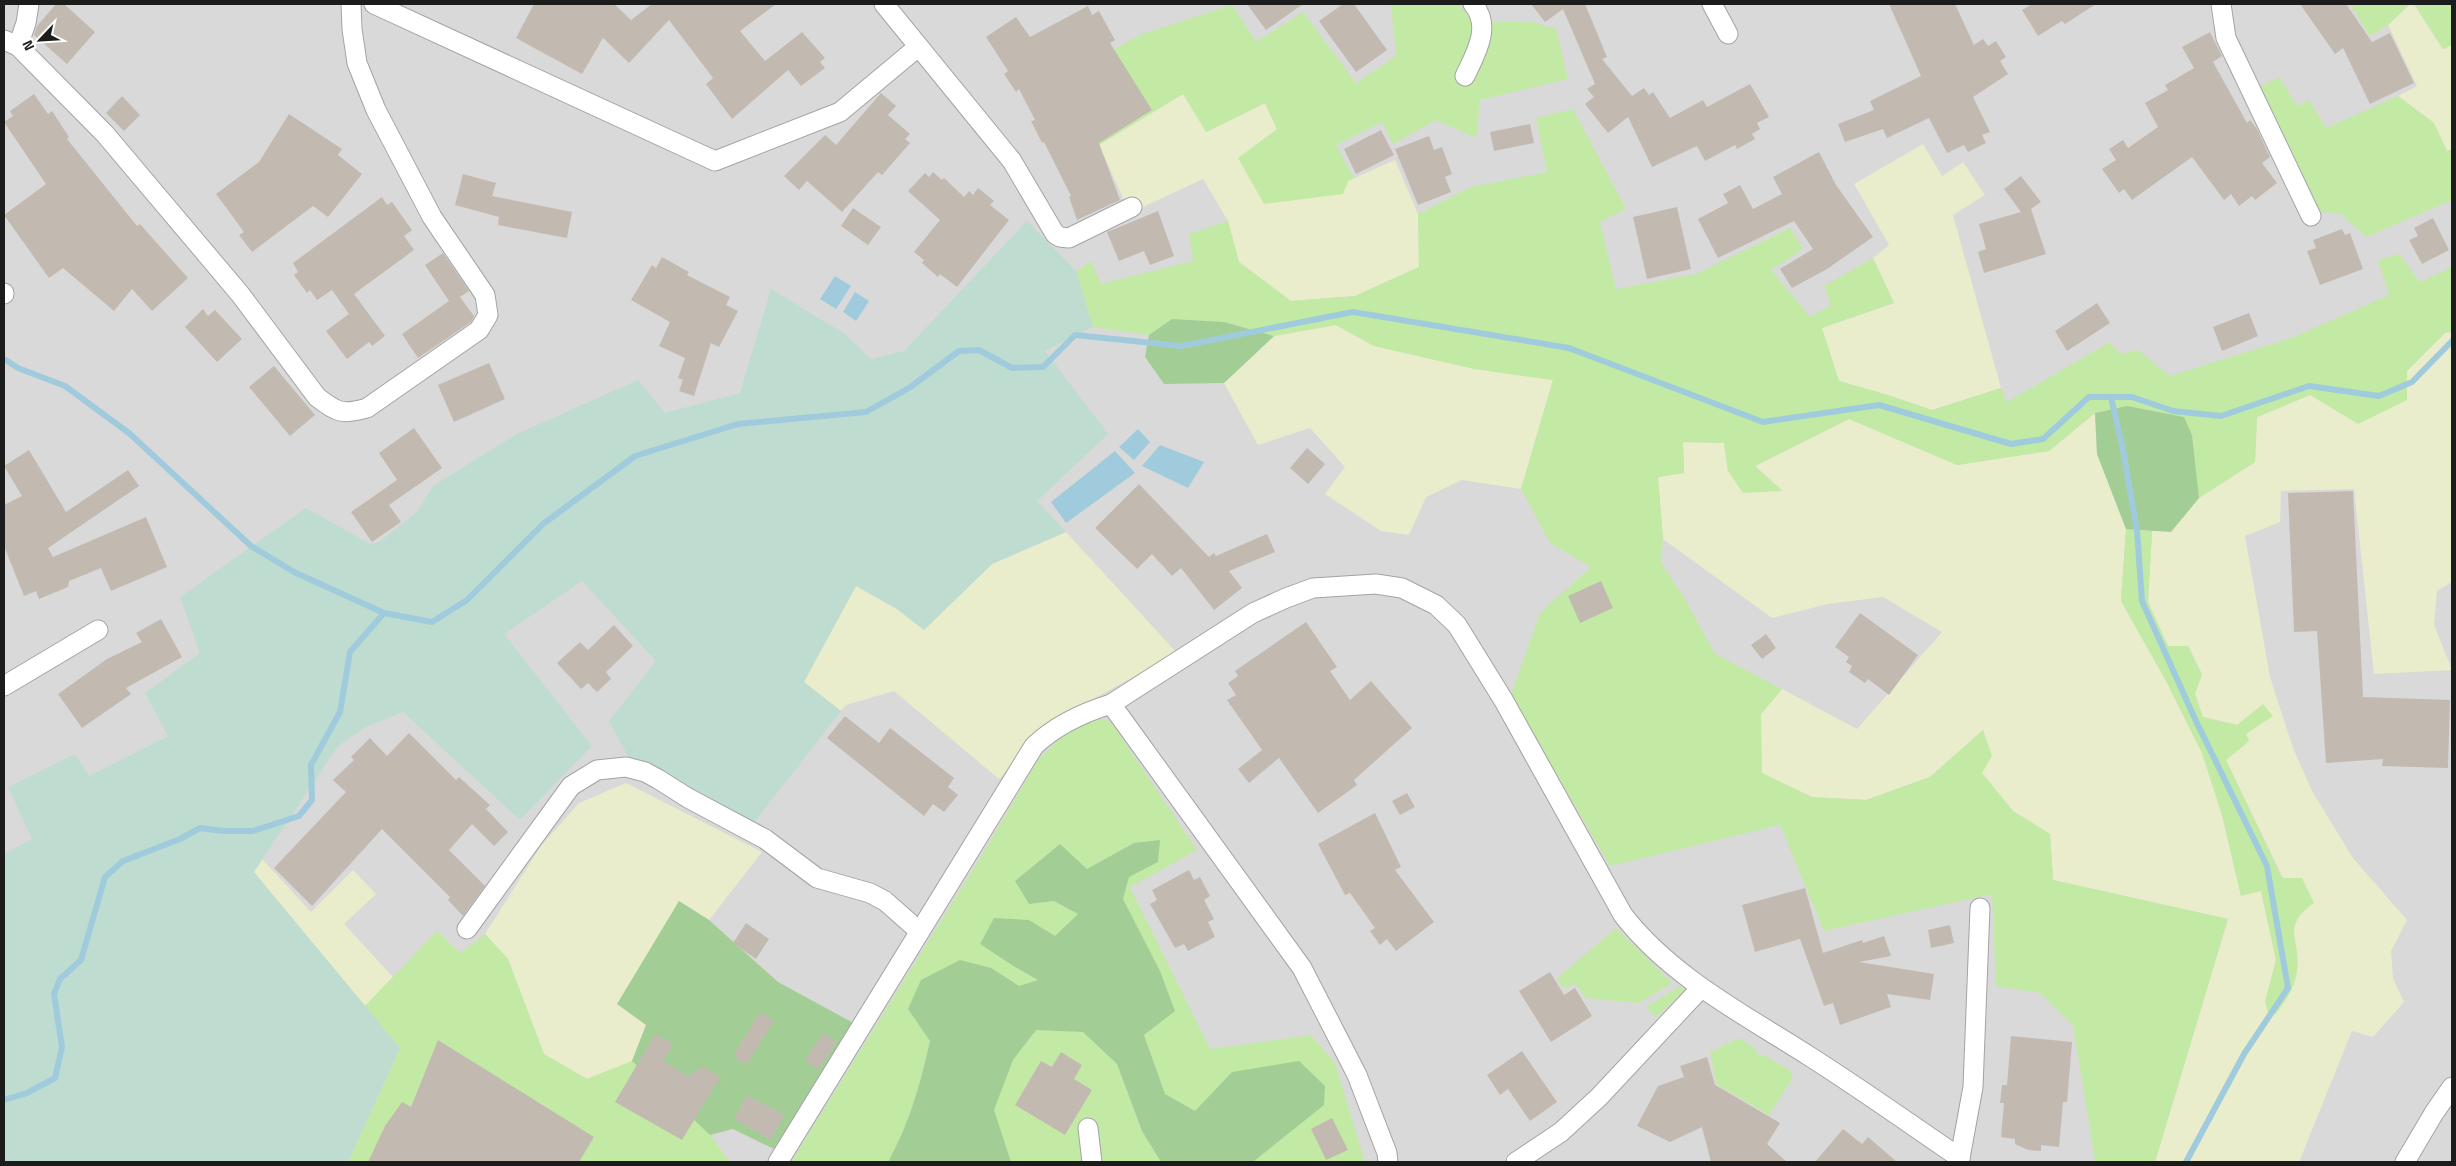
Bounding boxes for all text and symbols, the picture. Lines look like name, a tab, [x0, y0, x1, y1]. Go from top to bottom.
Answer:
north arrow	[15, 15, 65, 65]
text: N	[16, 37, 39, 55]

